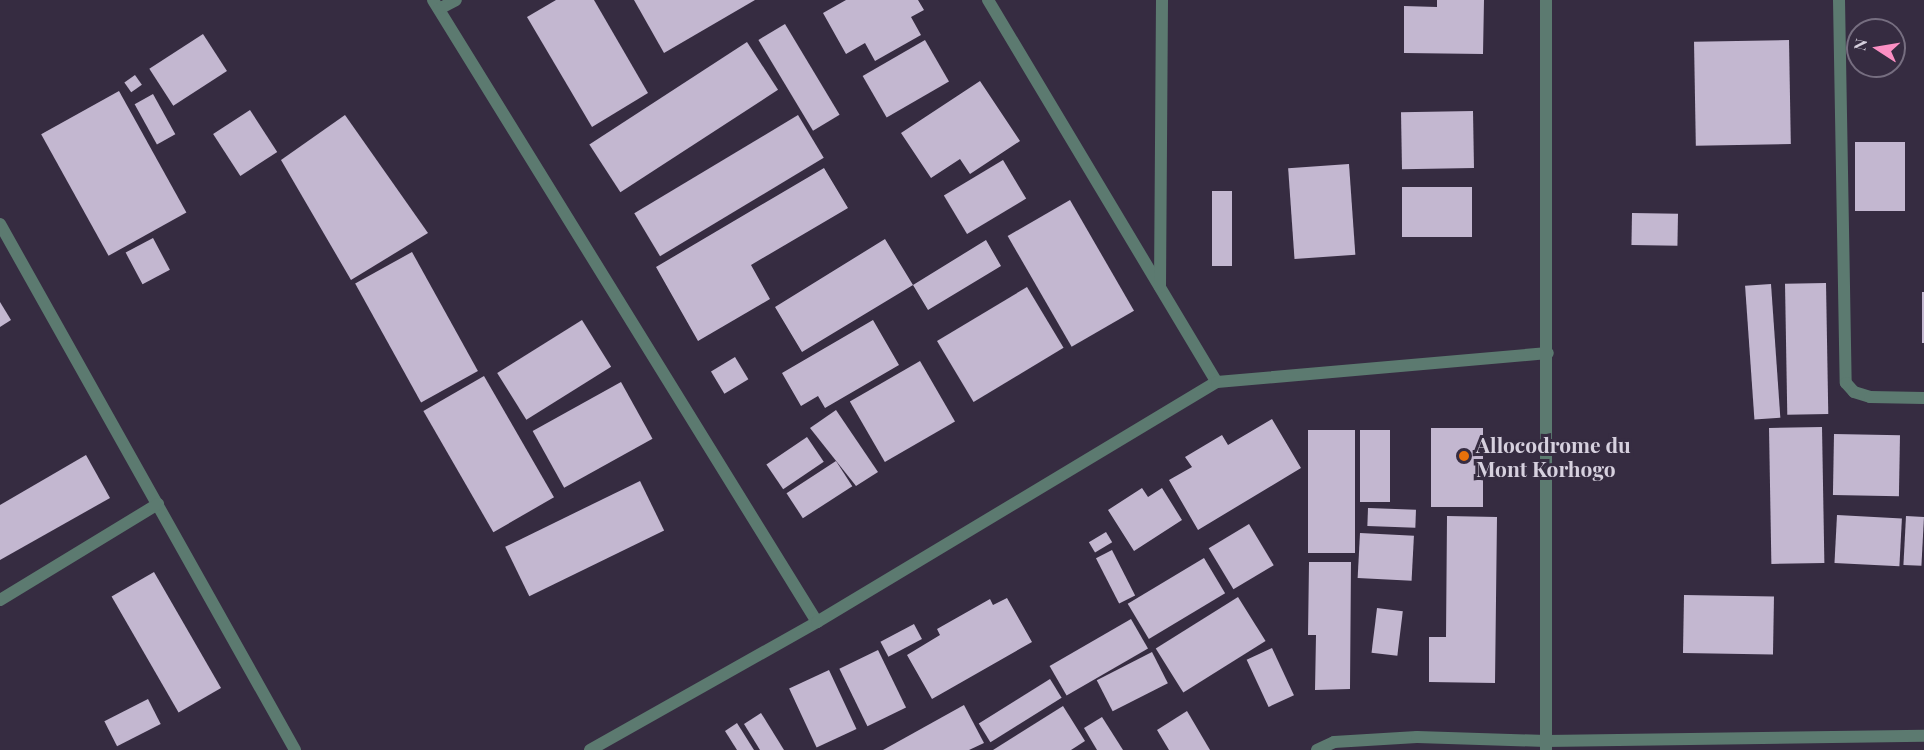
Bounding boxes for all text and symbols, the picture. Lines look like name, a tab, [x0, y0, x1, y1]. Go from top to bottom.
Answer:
north arrow	[1846, 18, 1906, 78]
text: N	[1848, 37, 1871, 52]
place label: Allocodrome du Mont Korhogo	[1476, 431, 1631, 481]
marker: Allocodrome du Mont Korhogo	[1457, 449, 1471, 463]

